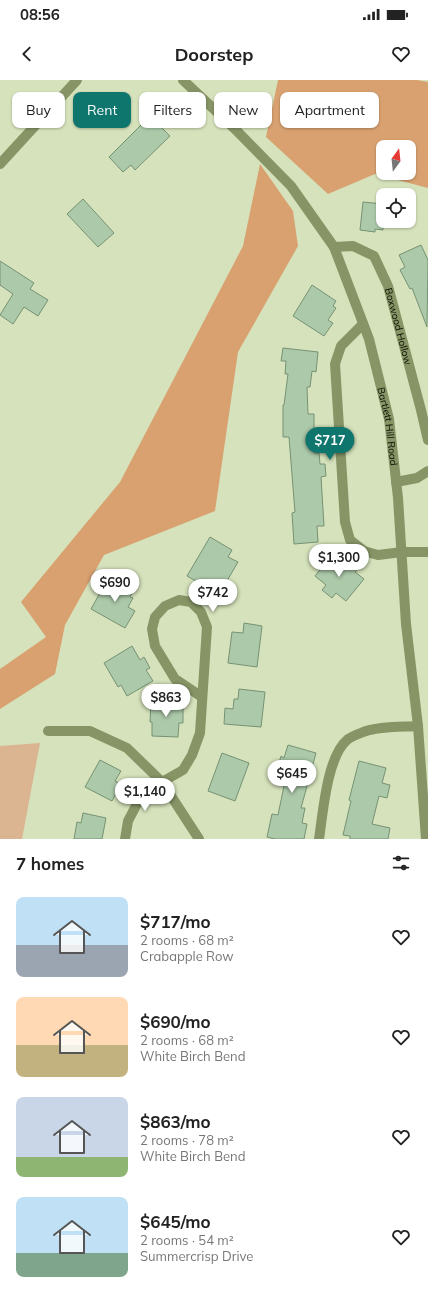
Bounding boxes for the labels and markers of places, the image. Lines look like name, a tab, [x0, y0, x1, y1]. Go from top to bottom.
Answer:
pin: $717	[306, 427, 354, 461]
pin: $1,300	[306, 544, 372, 578]
pin: $690	[91, 569, 139, 603]
pin: $742	[189, 579, 237, 613]
pin: $863	[142, 684, 190, 718]
pin: $645	[268, 760, 316, 794]
pin: $1,140	[112, 778, 178, 812]

